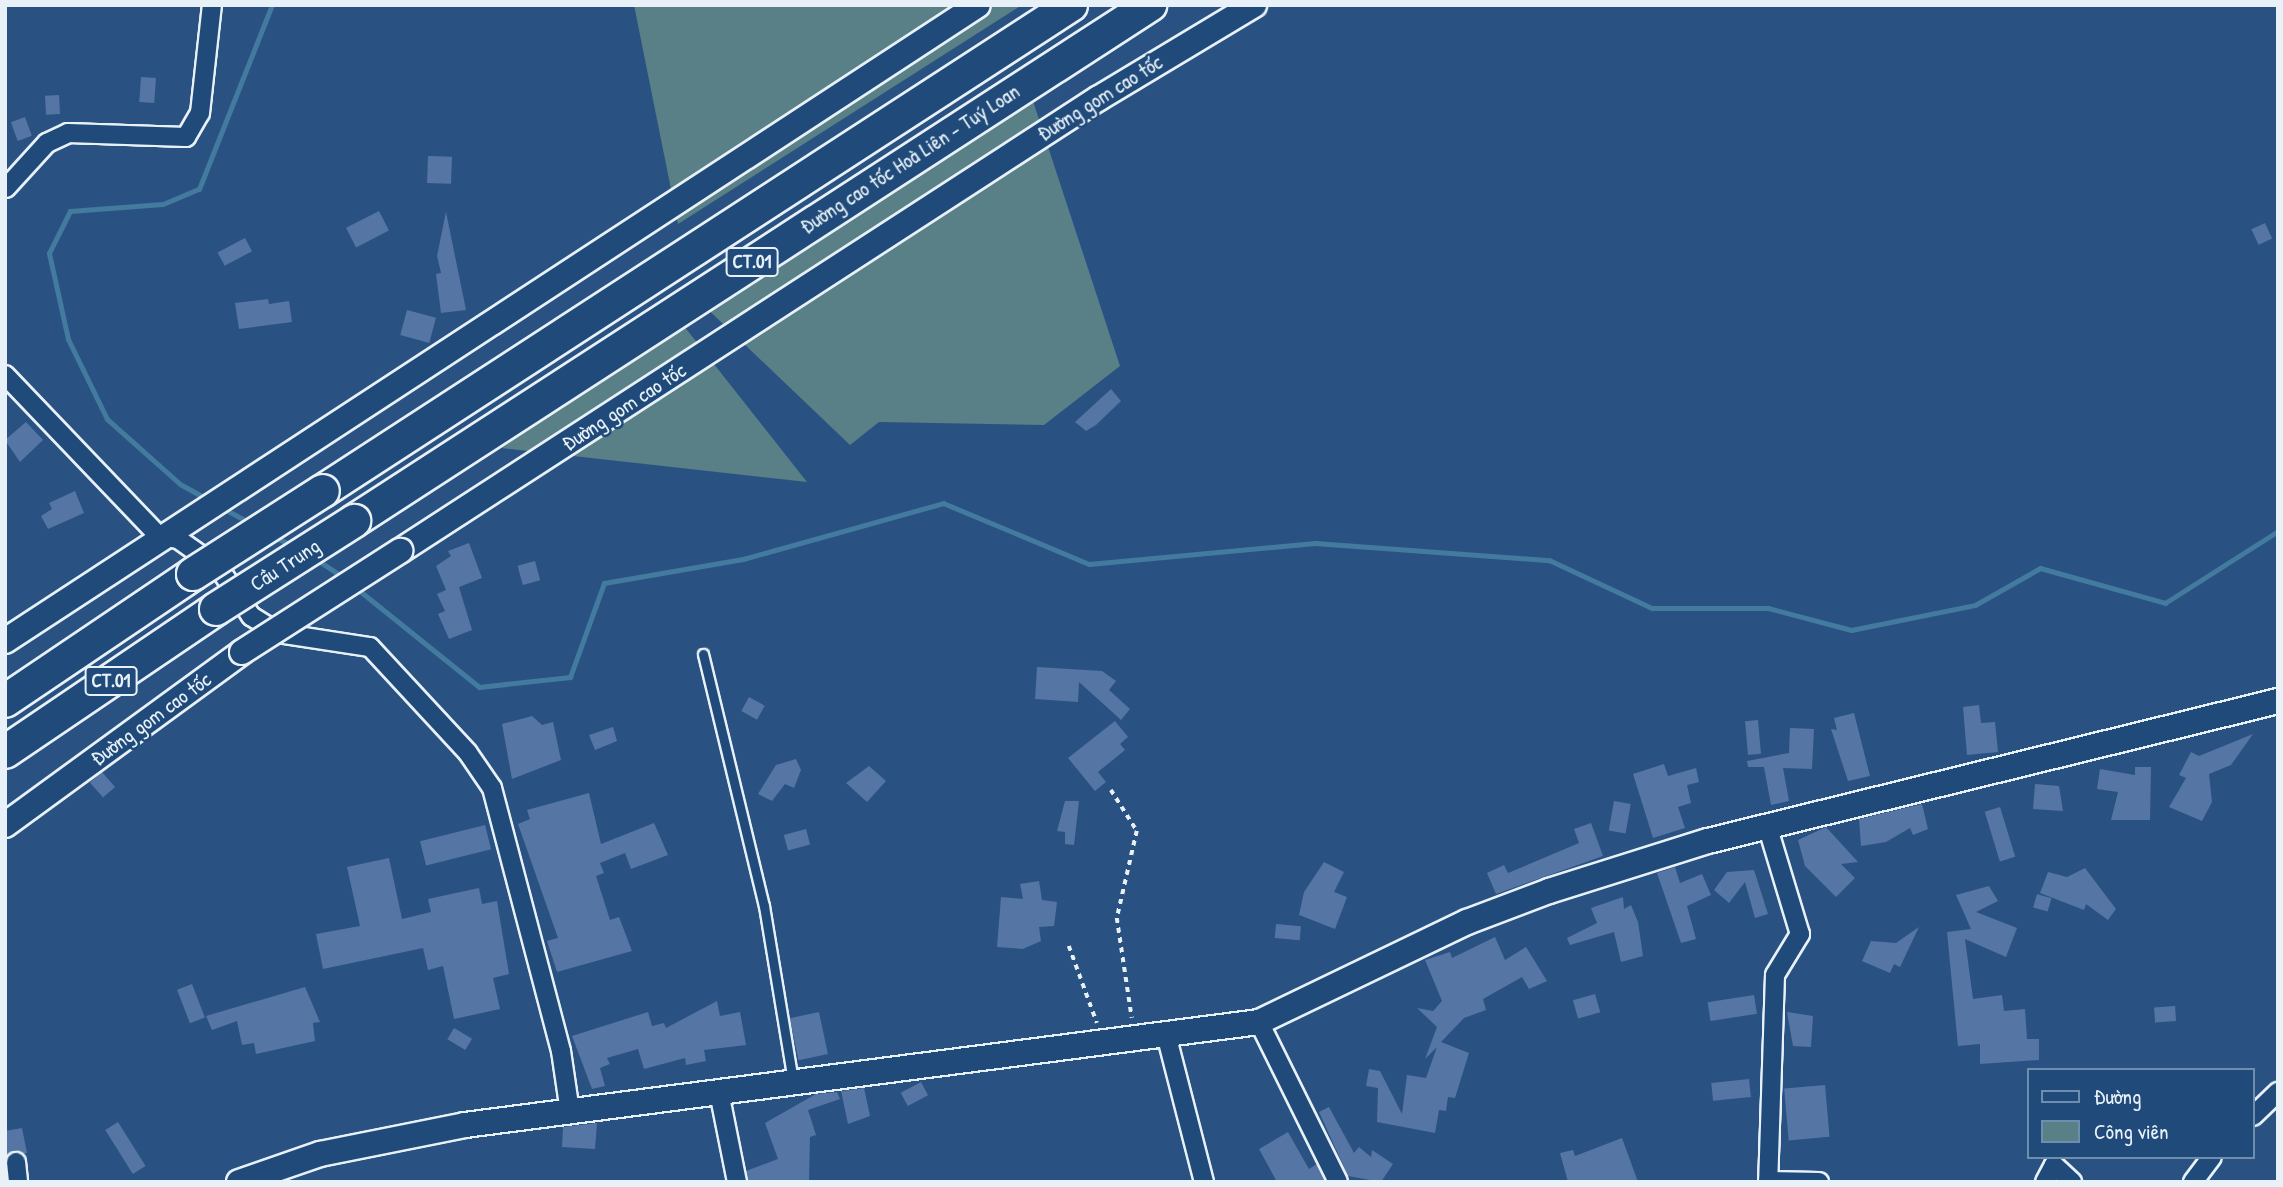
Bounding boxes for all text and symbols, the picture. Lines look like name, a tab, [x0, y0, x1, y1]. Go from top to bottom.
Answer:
street label: Đường gom cao tốc	[1033, 50, 1167, 146]
street label: Đường cao tốc Hoà Liên - Tuý Loan	[796, 79, 1024, 239]
road number: CT.01	[724, 246, 780, 278]
street label: Đường gom cao tốc	[557, 358, 691, 456]
street label: Cầu Trung	[245, 533, 325, 597]
road number: CT.01	[83, 666, 139, 696]
street label: Đường gom cao tốc	[86, 667, 216, 771]
legend	[2028, 1068, 2255, 1159]
text: Đường	[2094, 1082, 2141, 1111]
text: Công viên	[2094, 1117, 2169, 1146]

